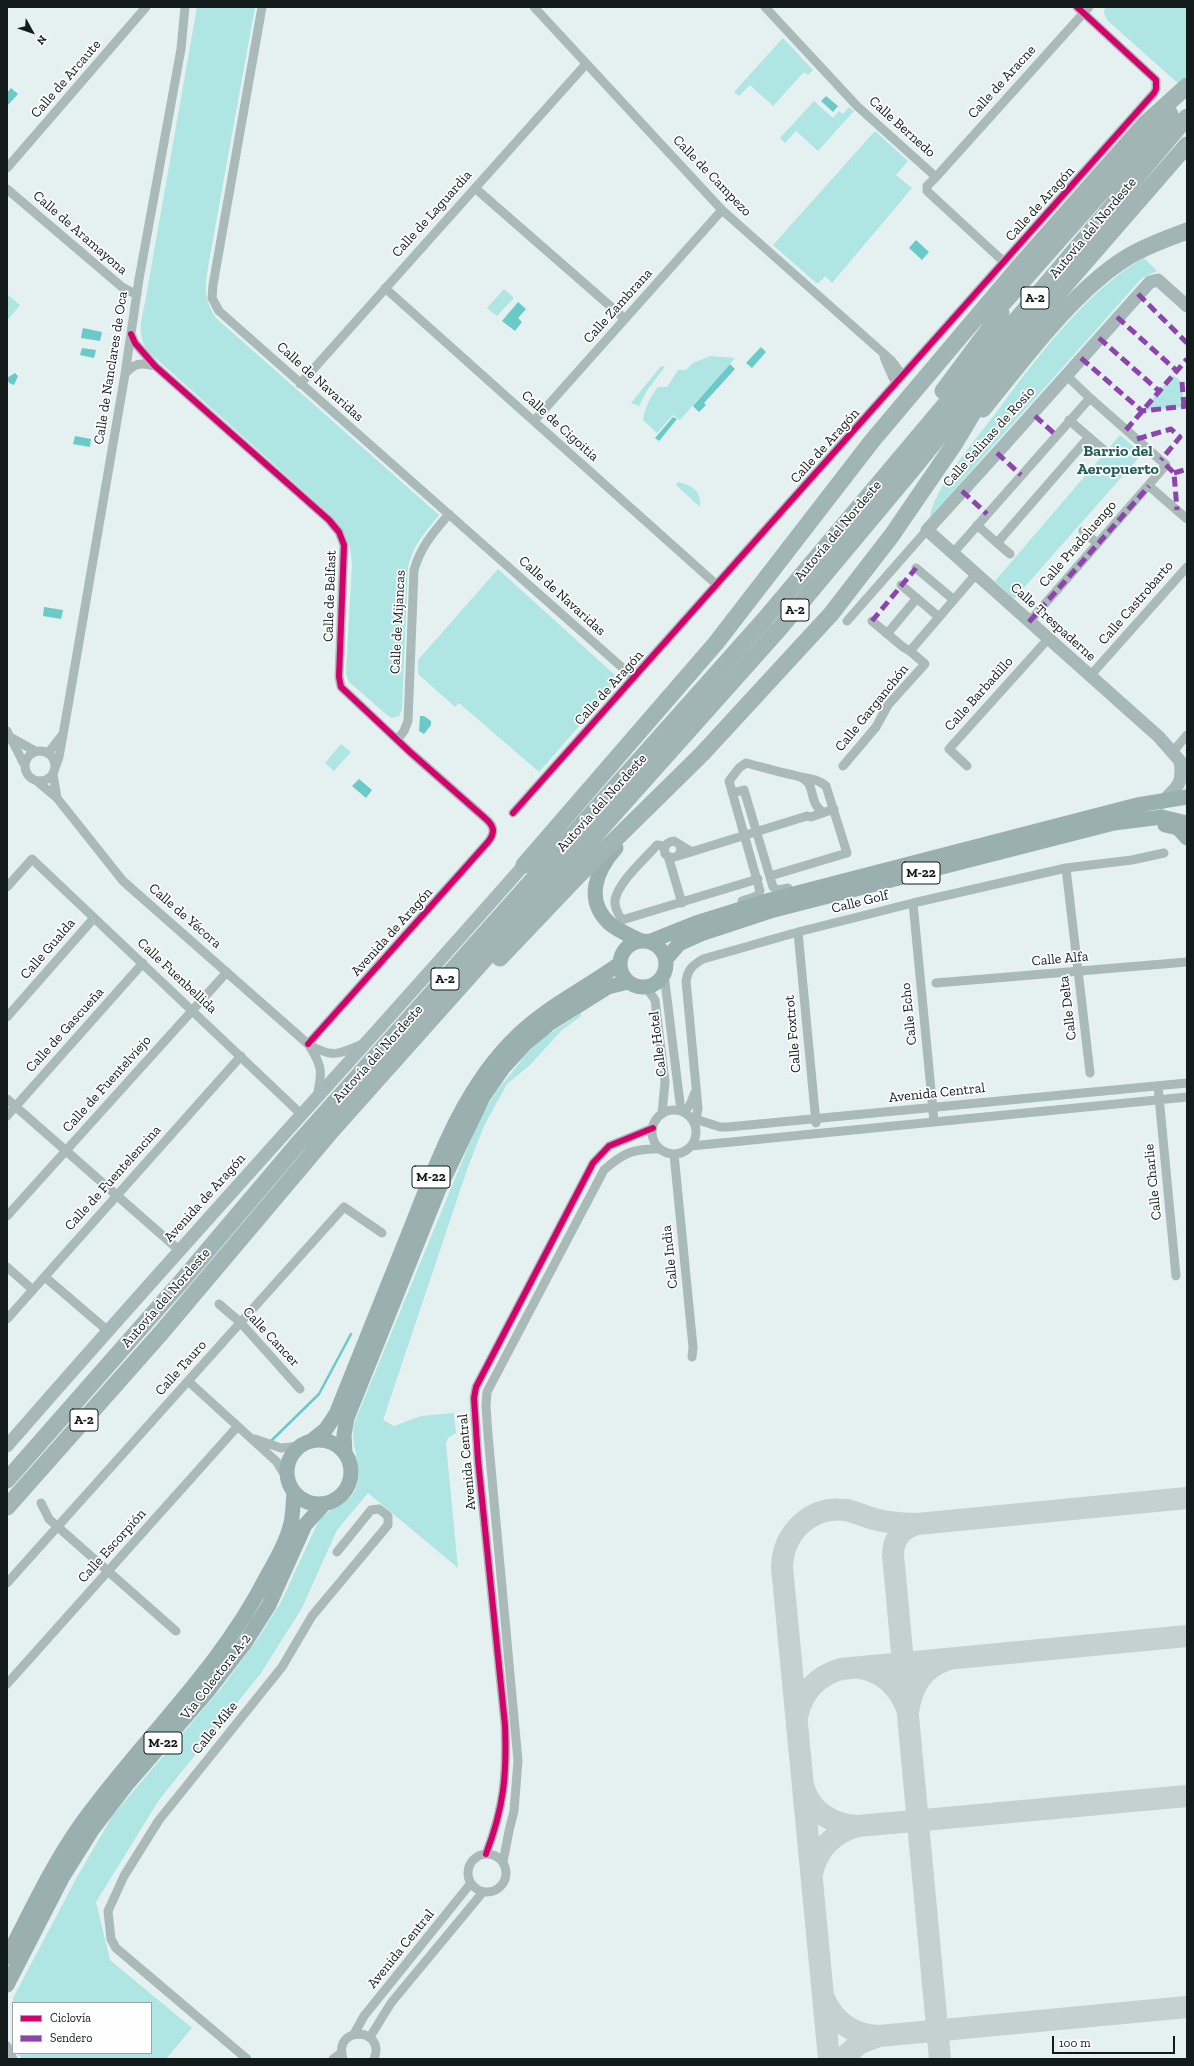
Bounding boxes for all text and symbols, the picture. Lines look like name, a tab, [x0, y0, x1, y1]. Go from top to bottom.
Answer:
north arrow	[12, 12, 52, 52]
text: N	[34, 33, 49, 47]
street label: Calle de Arcaute	[27, 36, 105, 122]
street label: Calle de Aracne	[965, 42, 1039, 122]
street label: Calle Bernedo	[865, 93, 939, 161]
street label: Calle de Campezo	[669, 132, 755, 220]
street label: Calle de Aragón	[1002, 163, 1078, 245]
street label: Calle de Laguardia	[388, 167, 476, 261]
street label: Autovía del Nordeste	[1046, 174, 1140, 282]
street label: Calle de Aramayona	[29, 187, 131, 279]
street label: Calle Zambrana	[580, 265, 656, 347]
road number: A-2	[1021, 287, 1049, 309]
street label: Calle de Nanclares de Oca	[91, 290, 131, 446]
street label: Calle de Navaridas	[273, 339, 367, 425]
street label: Calle Salinas de Rosío	[939, 383, 1039, 491]
street label: Calle de Cigoitia	[518, 387, 602, 465]
street label: Calle de Aragón	[787, 405, 863, 487]
district label: Barrio del Aeropuerto	[1077, 441, 1159, 479]
street label: Autovía del Nordeste	[791, 477, 885, 585]
street label: Calle Pradoluengo	[1036, 497, 1120, 591]
street label: Calle de Belfast	[320, 550, 340, 642]
street label: Calle de Navaridas	[515, 553, 609, 639]
street label: Calle Castrobarto	[1095, 558, 1177, 648]
street label: Calle de Mijancas	[387, 569, 409, 675]
street label: Calle Trespaderne	[1007, 579, 1099, 665]
road number: A-2	[781, 599, 809, 621]
street label: Calle de Aragón	[571, 647, 647, 729]
street label: Calle Barbadillo	[941, 653, 1017, 735]
street label: Calle Garganchón	[832, 661, 912, 755]
street label: Autovía del Nordeste	[554, 750, 650, 856]
road number: M-22	[902, 862, 940, 884]
street label: Calle de Yécora	[145, 880, 225, 952]
street label: Avenida de Aragón	[348, 884, 436, 980]
street label: Calle Golf	[830, 887, 890, 917]
street label: Calle Gualda	[17, 915, 79, 983]
street label: Calle Fuenbellida	[134, 935, 220, 1017]
street label: Calle Alfa	[1031, 948, 1089, 970]
road number: A-2	[431, 968, 459, 990]
street label: Calle Delta	[1056, 975, 1080, 1041]
street label: Calle Echo	[897, 982, 921, 1046]
street label: Calle de Gascueña	[22, 984, 108, 1076]
street label: Calle Foxtrot	[781, 994, 805, 1074]
street label: Autovía del Nordeste	[330, 1001, 426, 1107]
street label: Calle Hotel	[646, 1010, 670, 1078]
street label: Calle de Fuentelviejo	[59, 1032, 155, 1136]
street label: Avenida Central	[888, 1080, 986, 1106]
street label: Calle de Fuentelencina	[61, 1122, 165, 1234]
street label: Calle Charlie	[1141, 1143, 1165, 1221]
street label: Avenida de Aragón	[161, 1150, 249, 1246]
road number: M-22	[412, 1166, 450, 1188]
street label: Calle India	[658, 1224, 682, 1290]
street label: Autovía del Nordeste	[118, 1245, 214, 1351]
street label: Calle Cancer	[239, 1304, 303, 1370]
street label: Calle Tauro	[152, 1337, 210, 1399]
road number: A-2	[70, 1409, 98, 1431]
street label: Avenida Central	[454, 1413, 480, 1511]
street label: Calle Escorpión	[74, 1506, 150, 1586]
street label: Vía Colectora A-2	[177, 1631, 255, 1723]
street label: Calle Mike	[189, 1698, 241, 1758]
road number: M-22	[144, 1732, 182, 1754]
street label: Avenida Central	[364, 1906, 438, 1992]
legend	[12, 2002, 152, 2054]
text: Ciclovía	[50, 2011, 91, 2025]
scale bar	[1054, 2028, 1177, 2054]
text: Sendero	[50, 2031, 92, 2045]
text: 100 m	[1059, 2036, 1091, 2050]

